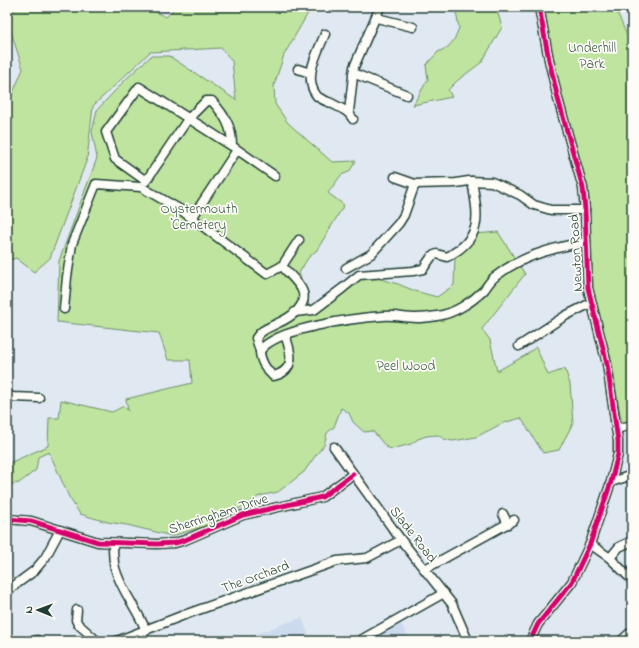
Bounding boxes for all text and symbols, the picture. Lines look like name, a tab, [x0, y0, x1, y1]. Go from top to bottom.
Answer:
park label: Underhill Park	[568, 38, 616, 75]
park label: Oystermouth Cemetery	[161, 199, 237, 237]
street label: Newton Road	[564, 213, 589, 292]
park label: Peel Wood	[377, 356, 436, 377]
street label: Sherringham Drive	[166, 488, 272, 541]
street label: Slade Road	[384, 502, 442, 568]
street label: The Orchard	[219, 555, 292, 599]
north arrow	[18, 590, 58, 630]
text: N	[21, 606, 37, 614]

